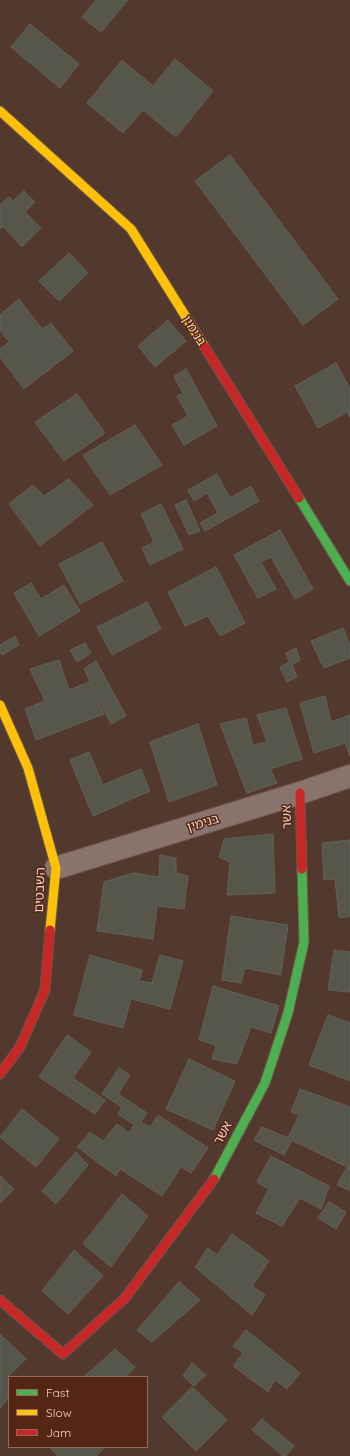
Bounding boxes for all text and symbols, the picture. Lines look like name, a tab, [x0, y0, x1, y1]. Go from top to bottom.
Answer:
street label: בנימין	[179, 313, 209, 349]
street label: אשר	[279, 805, 295, 829]
street label: בנימין	[185, 811, 221, 835]
street label: השבטים	[31, 867, 49, 913]
street label: אשר	[210, 1119, 236, 1147]
legend	[8, 1376, 148, 1448]
text: Fast	[46, 1385, 70, 1400]
text: Slow	[46, 1405, 72, 1420]
text: Jam	[46, 1425, 71, 1440]

